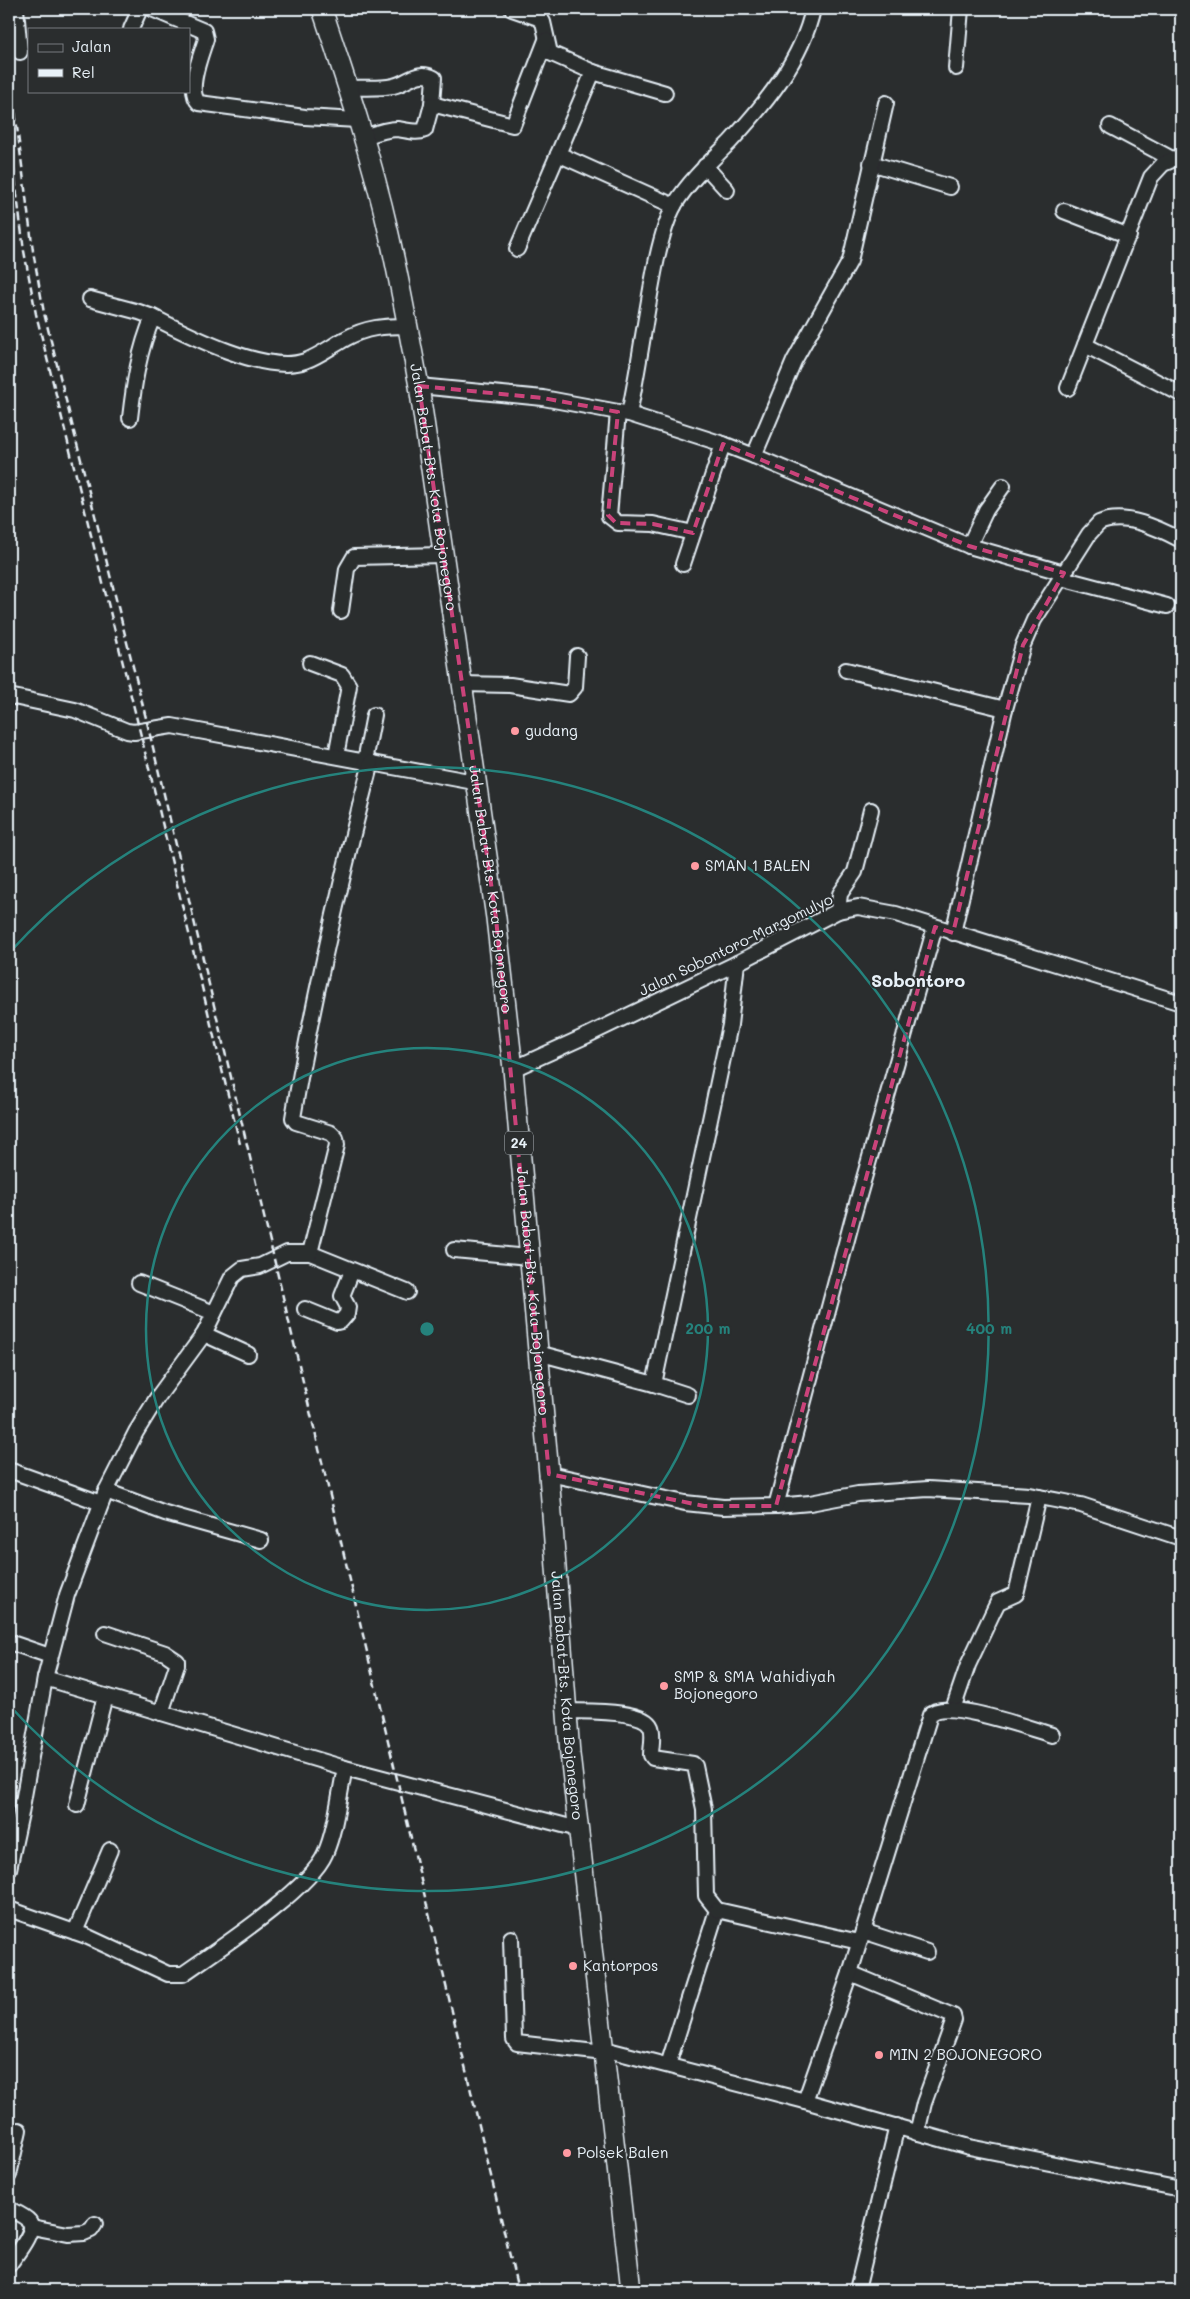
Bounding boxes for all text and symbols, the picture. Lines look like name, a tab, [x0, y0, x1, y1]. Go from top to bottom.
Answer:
legend	[28, 28, 190, 92]
text: Jalan	[72, 36, 111, 56]
text: Rel	[72, 62, 95, 82]
street label: Jalan Babat-Bts. Kota Bojonegoro	[406, 362, 462, 612]
place label: gudang	[525, 720, 578, 740]
marker: gudang	[509, 725, 521, 737]
street label: Jalan Babat-Bts. Kota Bojonegoro	[465, 764, 518, 1014]
place label: SMAN 1 BALEN	[705, 855, 810, 875]
marker: SMAN 1 BALEN	[689, 860, 701, 872]
street label: Jalan Sobontoro-Margomulyo	[635, 888, 836, 1000]
district label: Sobontoro	[871, 968, 965, 992]
road number: 24	[505, 1132, 533, 1154]
street label: Jalan Babat-Bts. Kota Bojonegoro	[513, 1166, 555, 1416]
text: 200 m	[686, 1318, 731, 1338]
text: 400 m	[966, 1318, 1012, 1338]
centre of rings	[418, 1320, 436, 1338]
street label: Jalan Babat-Bts. Kota Bojonegoro	[547, 1570, 588, 1821]
place label: SMP & SMA Wahidiyah Bojonegoro	[674, 1666, 835, 1703]
marker: SMP & SMA Wahidiyah Bojonegoro	[658, 1680, 670, 1692]
place label: Kantorpos	[583, 1955, 658, 1975]
marker: Kantorpos	[567, 1960, 579, 1972]
place label: MIN 2 BOJONEGORO	[889, 2044, 1042, 2064]
marker: MIN 2 BOJONEGORO	[873, 2049, 885, 2061]
place label: Polsek Balen	[577, 2142, 668, 2162]
marker: Polsek Balen	[561, 2147, 573, 2159]

